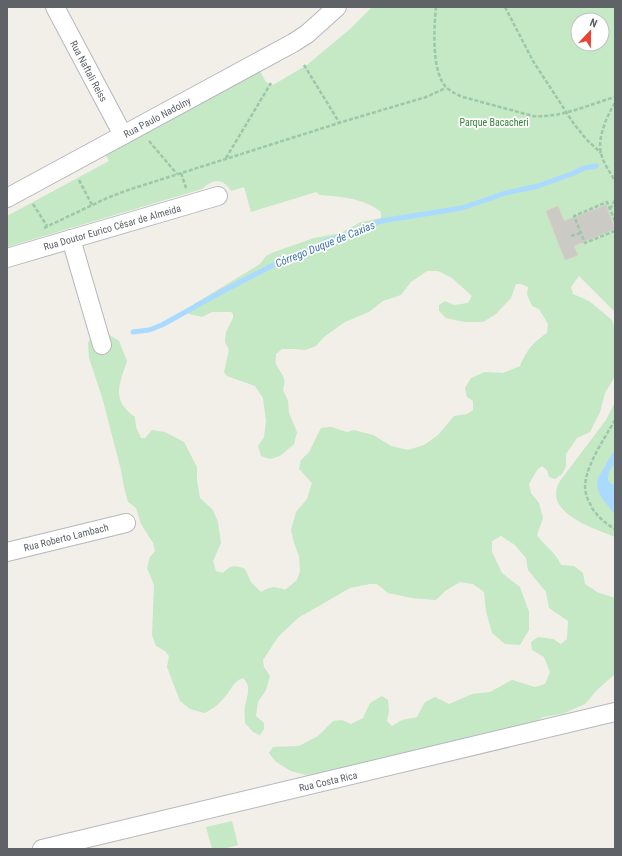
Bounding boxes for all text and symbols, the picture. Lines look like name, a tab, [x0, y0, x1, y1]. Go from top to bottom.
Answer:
north arrow	[570, 12, 610, 52]
text: N	[588, 16, 599, 31]
street label: Rua Naftali Reiss	[68, 39, 109, 104]
street label: Rua Paulo Nadolny	[122, 95, 193, 140]
park label: Parque Bacacheri	[459, 117, 529, 128]
street label: Rua Doutor Eurico César de Almeida	[42, 203, 182, 252]
water label: Córrego Duque de Caxias	[273, 218, 377, 270]
street label: Rua Roberto Lambach	[23, 522, 110, 553]
street label: Rua Costa Rica	[298, 769, 359, 794]

